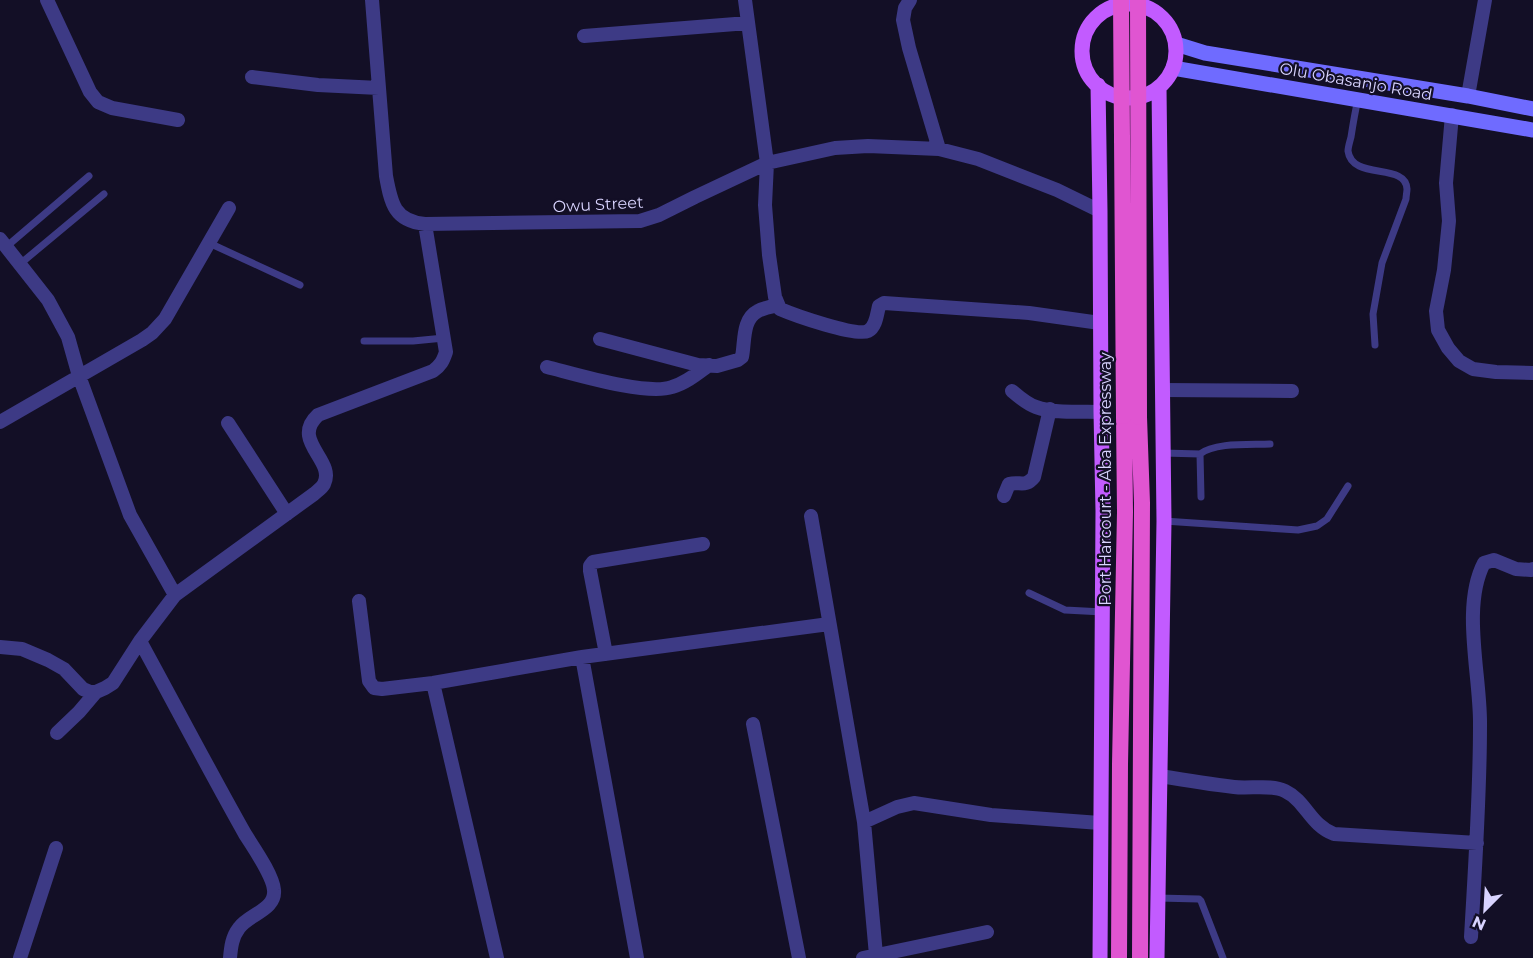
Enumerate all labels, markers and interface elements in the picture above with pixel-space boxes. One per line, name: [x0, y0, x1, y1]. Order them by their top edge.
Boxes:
street label: Olu Obasanjo Road: [1278, 59, 1434, 104]
street label: Owu Street: [552, 193, 644, 216]
street label: Port Harcourt - Aba Expressway: [1096, 352, 1115, 606]
north arrow: [1455, 880, 1515, 940]
text: N: [1469, 912, 1489, 935]

